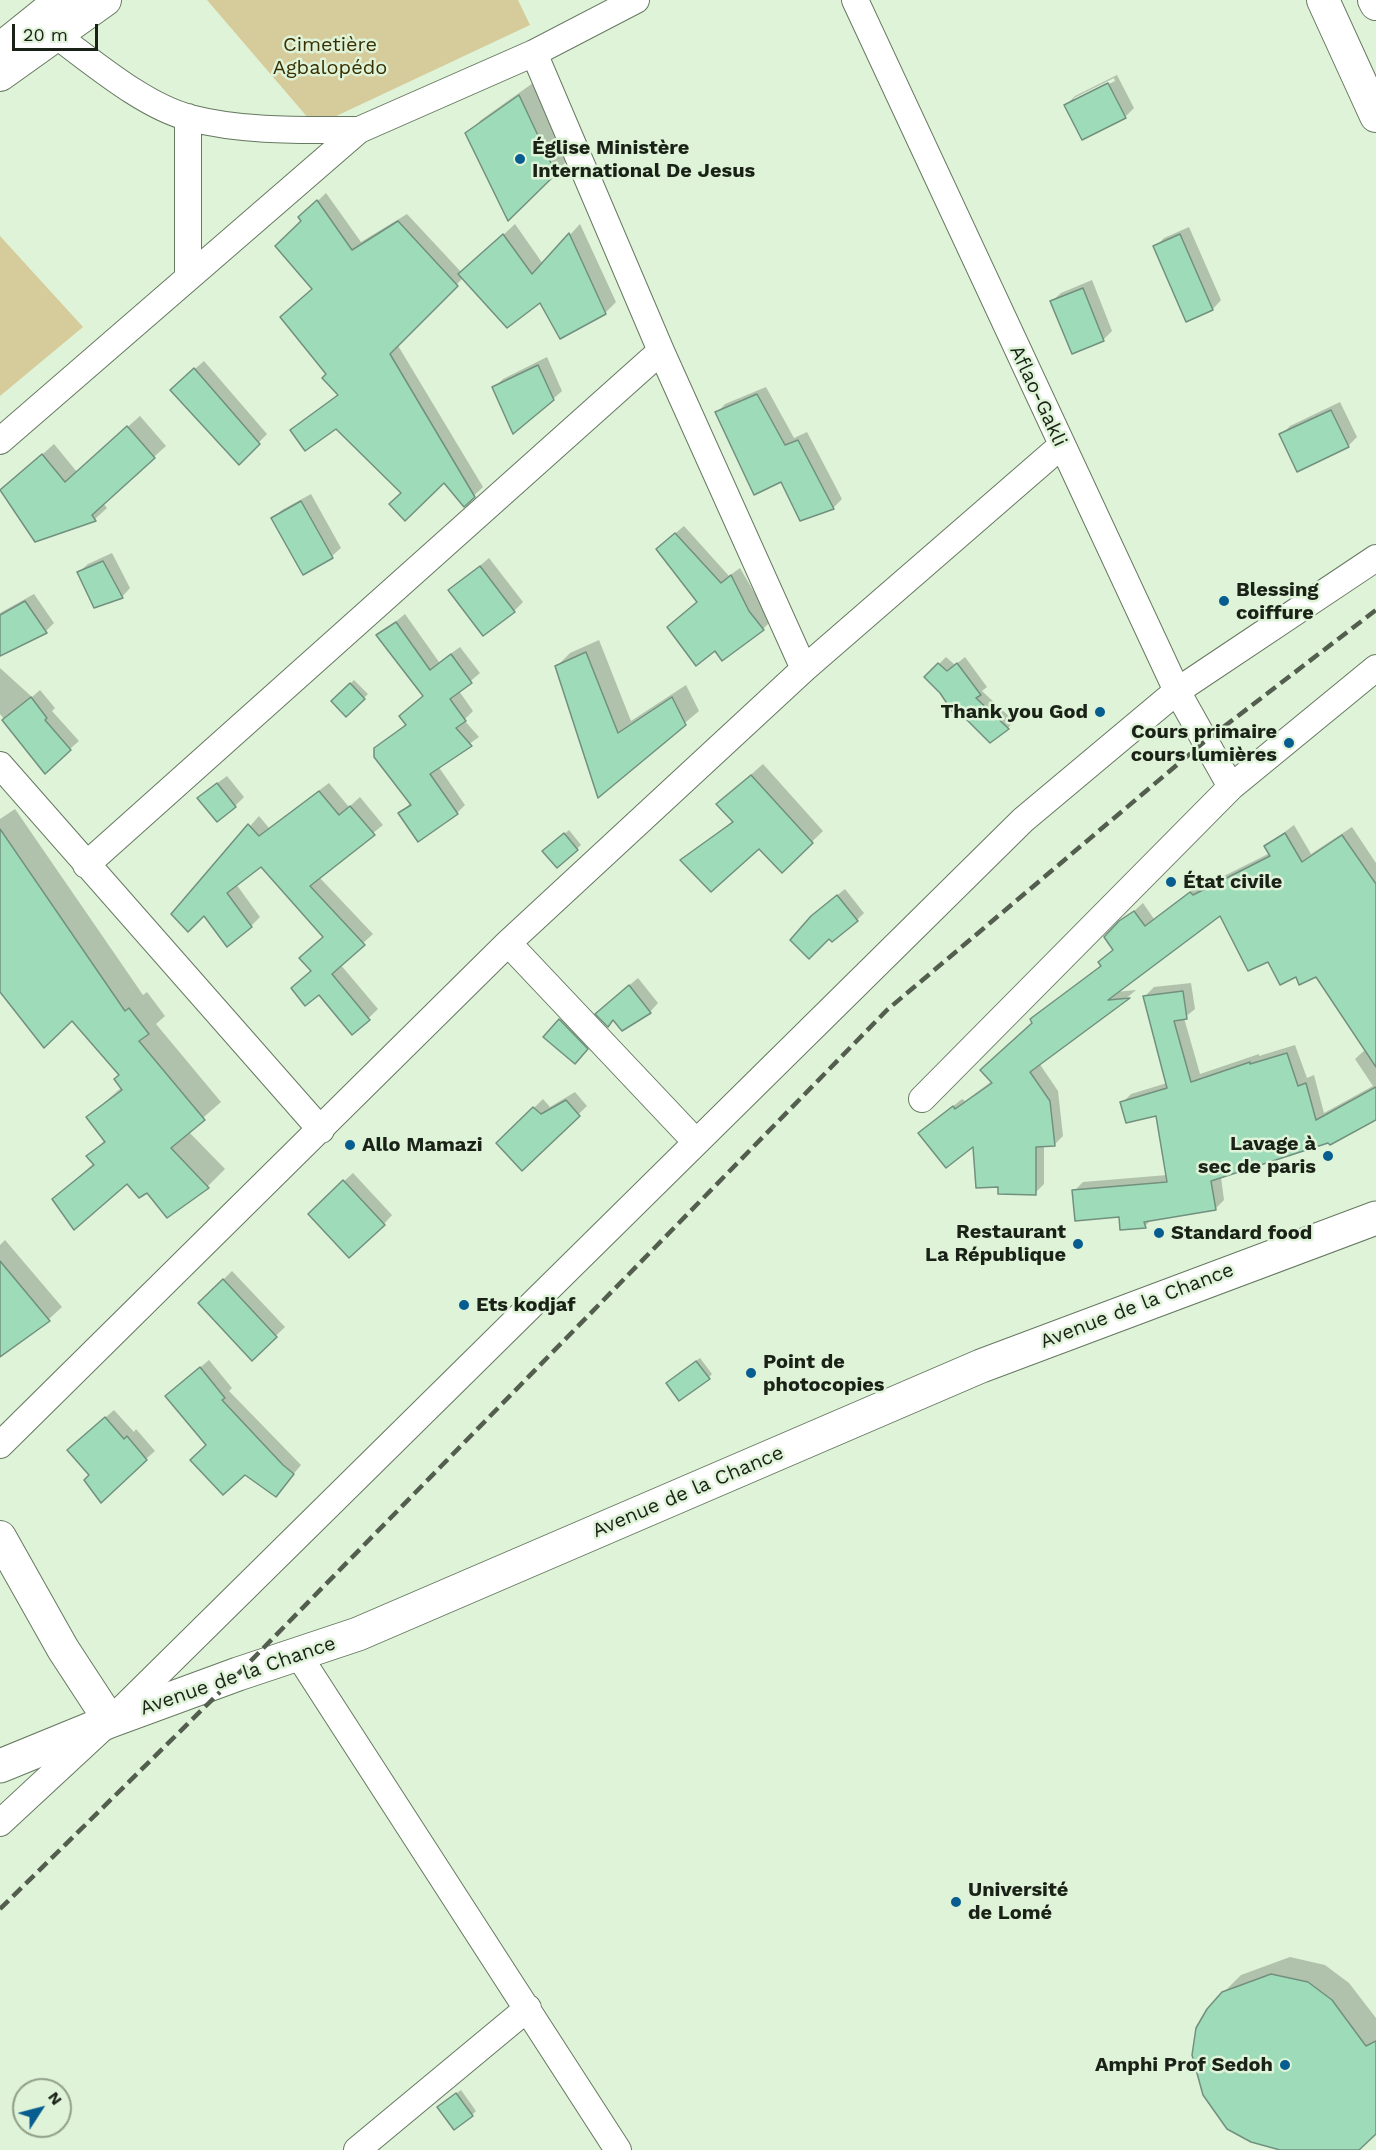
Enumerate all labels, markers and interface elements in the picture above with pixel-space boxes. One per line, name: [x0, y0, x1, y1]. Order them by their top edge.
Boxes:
scale bar: [15, 12, 100, 50]
text: 20 m: [23, 24, 68, 45]
park label: Cimetière Agbalopédo: [273, 33, 387, 80]
place label: Église Ministère International De Jesus: [532, 136, 755, 183]
marker: Église Ministère International De Jesus: [513, 152, 527, 166]
street label: Aflao-Gakli: [1004, 342, 1072, 450]
place label: Blessing coiffure: [1236, 578, 1319, 625]
marker: Blessing coiffure: [1217, 594, 1231, 608]
place label: Thank you God: [940, 700, 1088, 724]
marker: Thank you God: [1093, 705, 1107, 719]
place label: Cours primaire cours lumières: [1131, 720, 1277, 767]
marker: Cours primaire cours lumières: [1282, 736, 1296, 750]
place label: État civile: [1183, 870, 1282, 894]
marker: État civile: [1164, 875, 1178, 889]
place label: Lavage à sec de paris: [1198, 1132, 1316, 1179]
place label: Allo Mamazi: [362, 1133, 483, 1157]
marker: Allo Mamazi: [343, 1138, 357, 1152]
marker: Lavage à sec de paris: [1321, 1149, 1335, 1163]
place label: Restaurant La République: [925, 1220, 1066, 1267]
place label: Standard food: [1171, 1221, 1312, 1245]
marker: Standard food: [1152, 1226, 1166, 1240]
marker: Restaurant La République: [1071, 1237, 1085, 1251]
street label: Avenue de la Chance: [1037, 1258, 1237, 1354]
place label: Ets kodjaf: [476, 1293, 576, 1317]
marker: Ets kodjaf: [457, 1298, 471, 1312]
place label: Point de photocopies: [763, 1350, 884, 1397]
marker: Point de photocopies: [744, 1366, 758, 1380]
street label: Avenue de la Chance: [589, 1441, 787, 1543]
street label: Avenue de la Chance: [137, 1631, 339, 1721]
place label: Université de Lomé: [968, 1878, 1068, 1925]
marker: Université de Lomé: [949, 1895, 963, 1909]
place label: Amphi Prof Sedoh: [1095, 2053, 1273, 2077]
marker: Amphi Prof Sedoh: [1278, 2058, 1292, 2072]
north arrow: [12, 2078, 72, 2138]
text: N: [44, 2088, 67, 2109]

